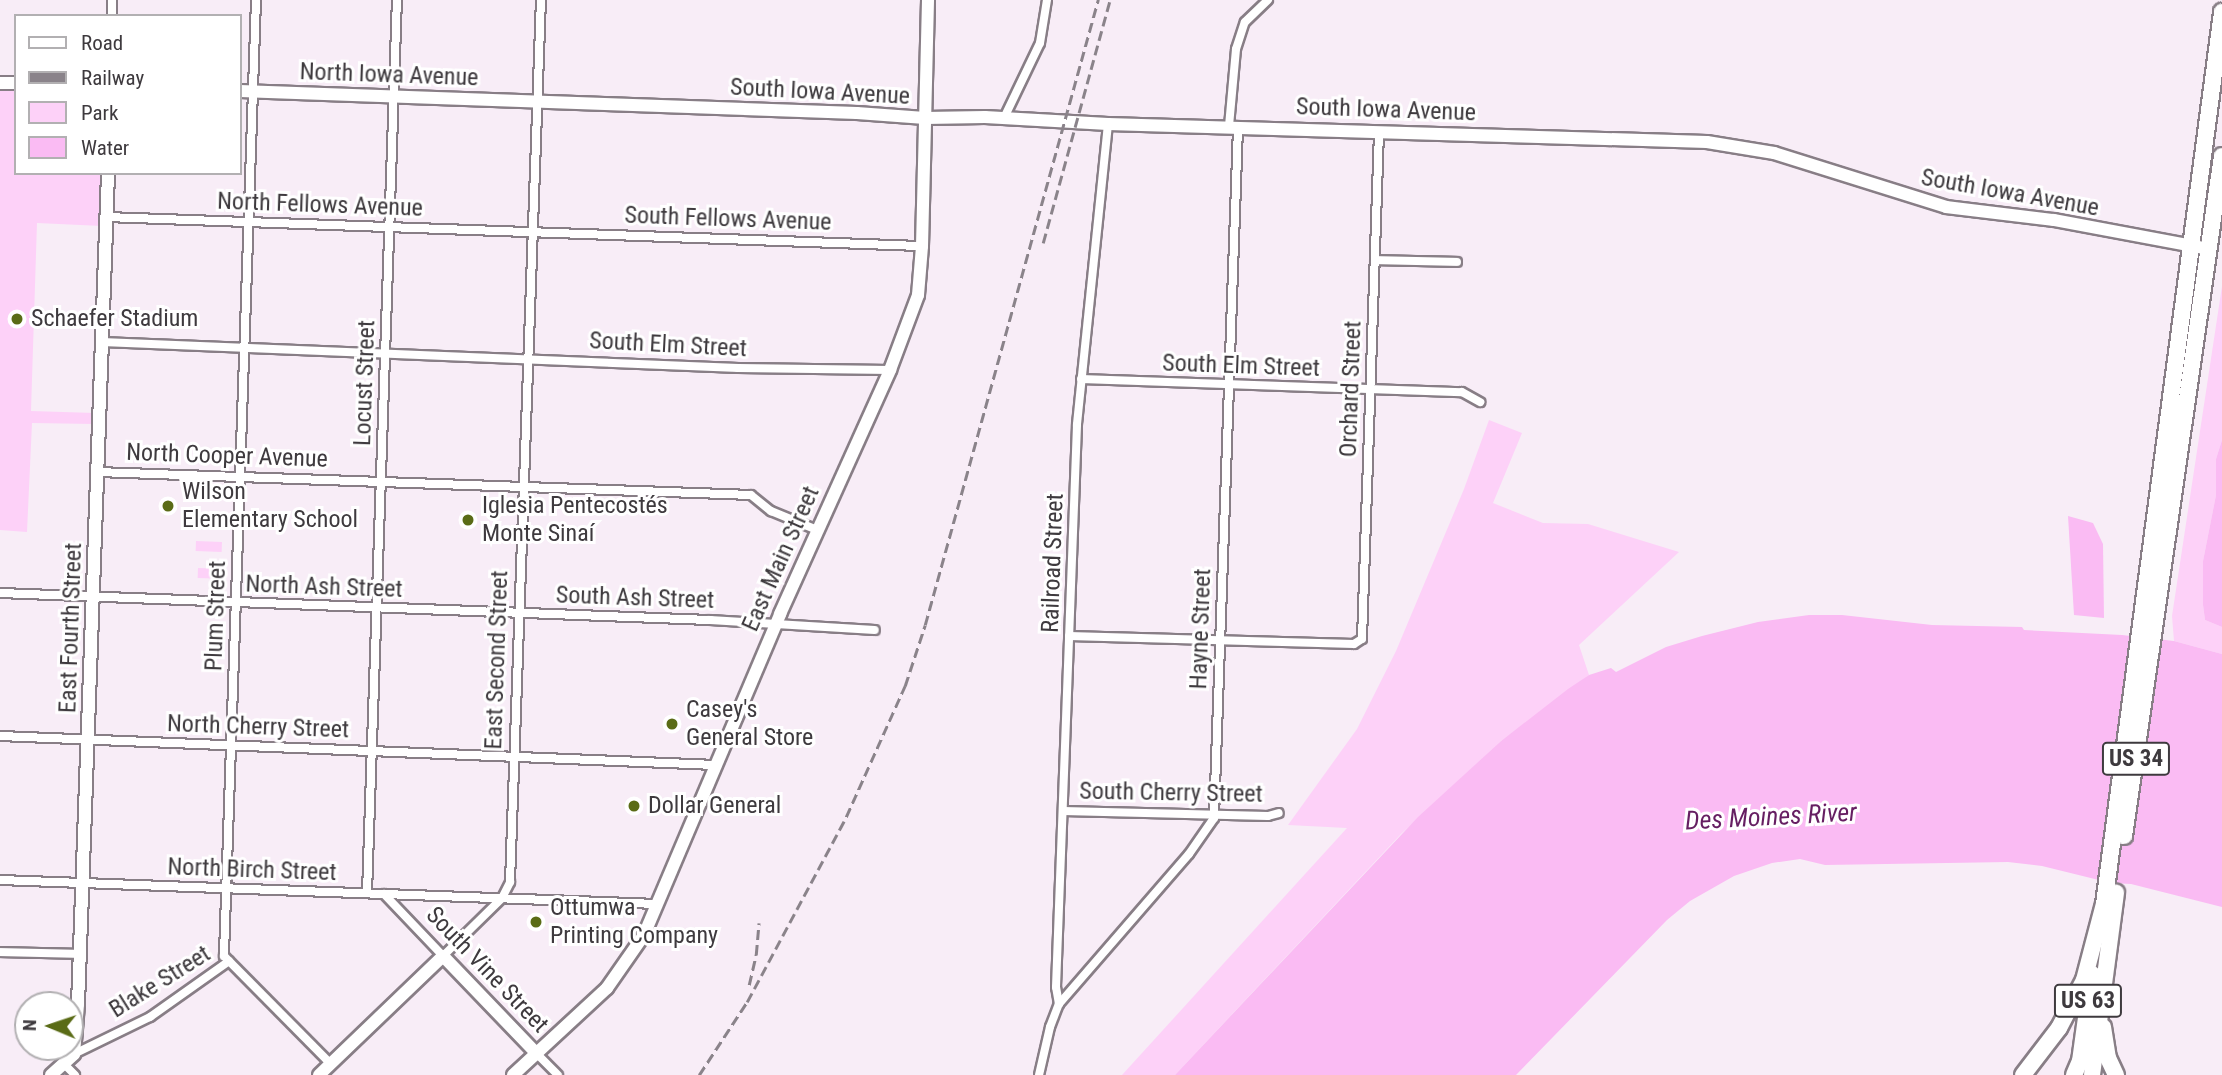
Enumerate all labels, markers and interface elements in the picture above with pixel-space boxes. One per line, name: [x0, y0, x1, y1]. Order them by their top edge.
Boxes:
legend: [14, 14, 242, 175]
text: Road: [81, 31, 123, 55]
street label: North Iowa Avenue: [299, 57, 479, 93]
text: Railway: [81, 66, 144, 90]
street label: South Iowa Avenue: [729, 73, 911, 111]
street label: South Iowa Avenue: [1296, 92, 1476, 128]
text: Park: [81, 101, 118, 125]
text: Water: [81, 136, 129, 160]
street label: South Iowa Avenue: [1919, 163, 2101, 223]
street label: North Fellows Avenue: [217, 187, 423, 223]
street label: South Fellows Avenue: [624, 201, 832, 237]
place label: Schaefer Stadium: [31, 305, 198, 333]
marker: Schaefer Stadium: [9, 311, 25, 327]
street label: Locust Street: [348, 320, 382, 446]
street label: Orchard Street: [1334, 320, 1368, 458]
street label: South Elm Street: [589, 326, 747, 364]
street label: South Elm Street: [1162, 349, 1320, 383]
street label: North Cooper Avenue: [126, 438, 328, 474]
place label: Wilson Elementary School: [182, 478, 358, 534]
street label: East Main Street: [736, 482, 826, 636]
place label: Iglesia Pentecostés Monte Sinaí: [482, 492, 668, 548]
street label: Railroad Street: [1036, 493, 1070, 633]
marker: Wilson Elementary School: [160, 498, 176, 514]
marker: Iglesia Pentecostés Monte Sinaí: [460, 512, 476, 528]
street label: East Fourth Street: [54, 542, 88, 714]
street label: Plum Street: [200, 560, 232, 672]
street label: Hayne Street: [1185, 568, 1217, 690]
street label: North Ash Street: [245, 570, 403, 604]
street label: East Second Street: [479, 570, 515, 750]
street label: South Ash Street: [555, 581, 715, 615]
place label: Casey's General Store: [686, 696, 813, 752]
street label: North Cherry Street: [167, 709, 349, 745]
marker: Casey's General Store: [664, 716, 680, 732]
road number: US 34: [2101, 740, 2171, 778]
street label: South Cherry Street: [1079, 777, 1263, 809]
place label: Dollar General: [648, 792, 781, 820]
water label: Des Moines River: [1684, 797, 1858, 837]
marker: Dollar General: [626, 798, 642, 814]
street label: North Birch Street: [167, 853, 337, 887]
place label: Ottumwa Printing Company: [550, 894, 718, 950]
street label: South Vine Street: [420, 901, 554, 1039]
marker: Ottumwa Printing Company: [528, 914, 544, 930]
street label: Blake Street: [104, 940, 216, 1024]
road number: US 63: [2053, 982, 2123, 1020]
north arrow: [14, 991, 84, 1061]
text: N: [18, 1019, 41, 1032]

